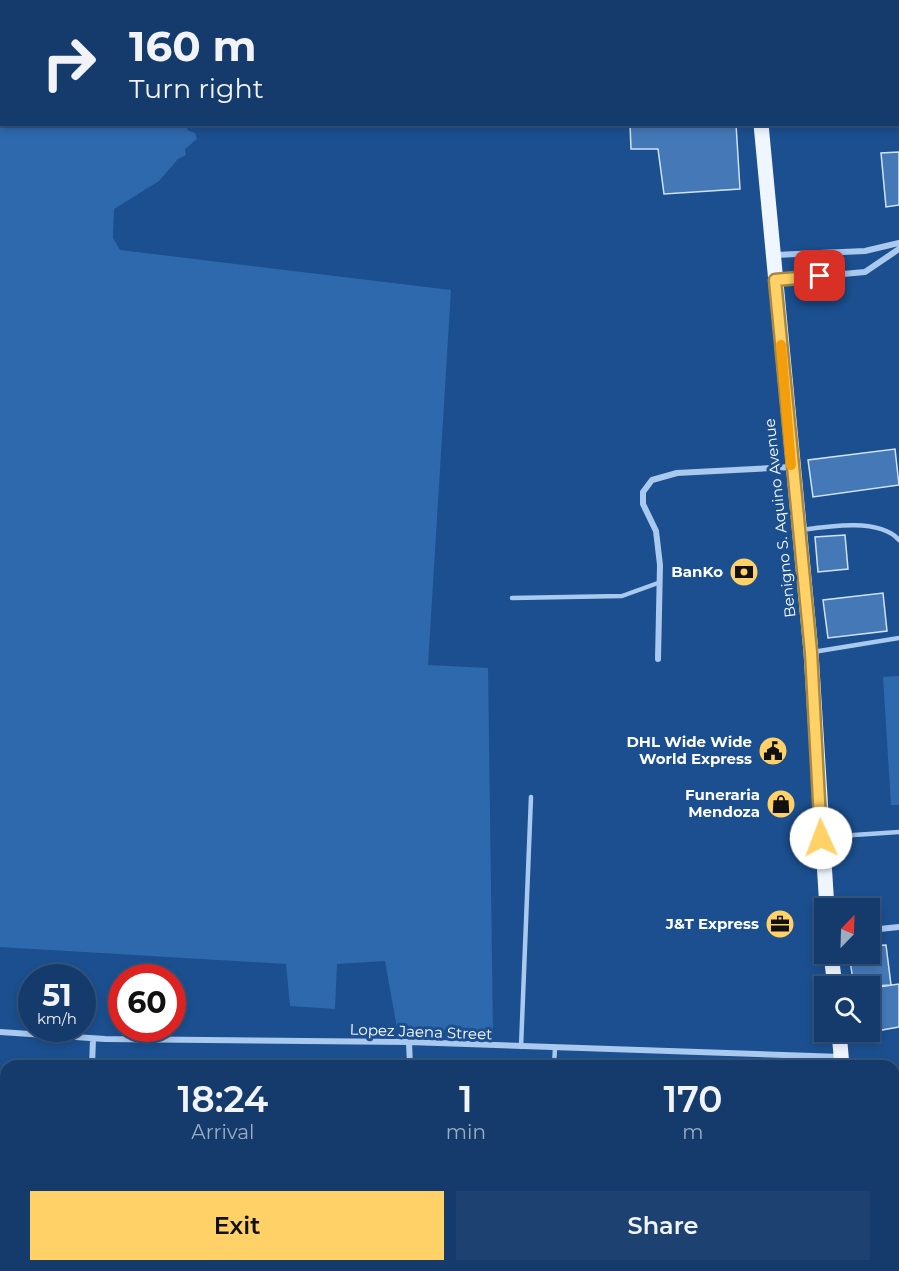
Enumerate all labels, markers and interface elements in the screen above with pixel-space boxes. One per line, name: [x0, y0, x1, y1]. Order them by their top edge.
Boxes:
text: 160 m: [129, 20, 257, 72]
icon: right: [30, 24, 108, 102]
text: Turn right: [129, 72, 264, 105]
pin: [794, 250, 845, 301]
icon: arrive: [803, 259, 836, 292]
street label: Benigno S. Aquino Avenue: [760, 418, 799, 618]
bank icon: BanKo: [728, 556, 760, 588]
place label: BanKo: [671, 562, 723, 581]
place label: DHL Wide Wide World Express: [626, 732, 752, 768]
public building icon: DHL Wide Wide World Express: [757, 735, 789, 767]
place label: Funeraria Mendoza: [685, 785, 760, 821]
shop icon: Funeraria Mendoza: [765, 788, 797, 820]
position arrow: [789, 806, 853, 870]
north arrow: [814, 898, 880, 964]
map controls: [814, 898, 880, 1042]
office icon: J&T Express: [764, 908, 796, 940]
place label: J&T Express: [665, 914, 759, 933]
speed limit sign: 60: [108, 964, 186, 1042]
button: search: [814, 976, 880, 1042]
text: 51: [42, 977, 72, 1014]
text: km/h: [37, 1009, 77, 1028]
street label: Lopez Jaena Street: [349, 1020, 493, 1043]
text: 18:24: [177, 1077, 268, 1121]
text: 1: [459, 1077, 473, 1121]
text: 170: [663, 1077, 723, 1121]
text: Arrival: [191, 1120, 254, 1144]
text: min: [446, 1120, 486, 1144]
text: m: [682, 1120, 704, 1144]
button: Exit: [30, 1191, 444, 1260]
button: Share: [456, 1191, 870, 1260]

